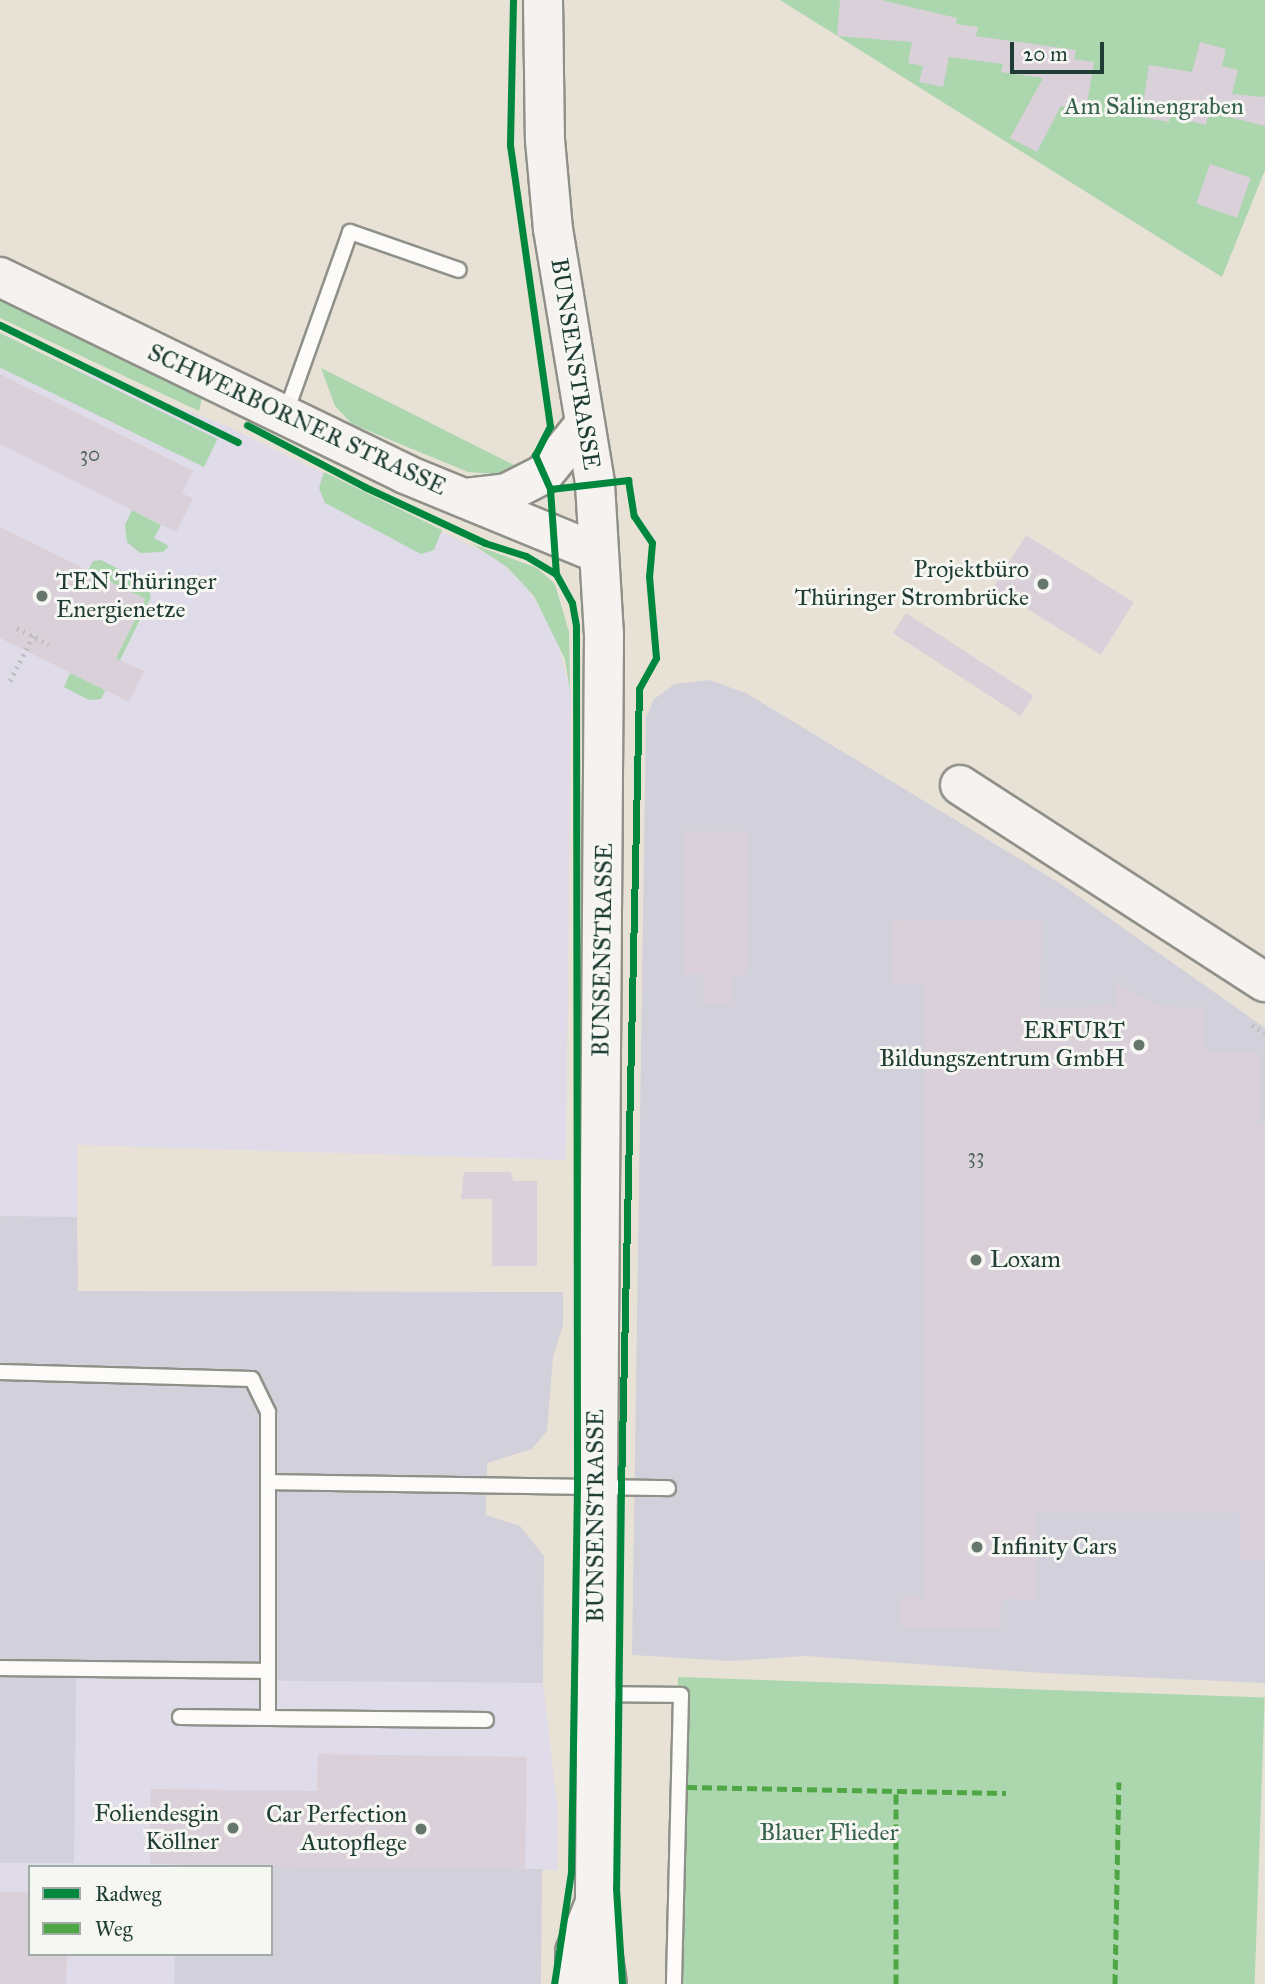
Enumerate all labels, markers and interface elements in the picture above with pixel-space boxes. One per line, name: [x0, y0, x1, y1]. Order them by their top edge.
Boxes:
scale bar: [1013, 28, 1108, 72]
text: 20 m: [1023, 41, 1068, 67]
park label: Am Salinengraben: [1064, 93, 1244, 121]
street label: BUNSENSTRASSE: [544, 256, 606, 472]
street label: SCHWERBORNER STRASSE: [143, 338, 451, 502]
house number: 30: [80, 441, 100, 467]
place label: Projektbüro Thüringer Strombrücke: [795, 556, 1029, 612]
place label: TEN Thüringer Energienetze: [56, 568, 216, 624]
marker: Projektbüro Thüringer Strombrücke: [1035, 576, 1051, 592]
marker: TEN Thüringer Energienetze: [34, 588, 50, 604]
street label: BUNSENSTRASSE: [587, 843, 619, 1057]
place label: ERFURT Bildungszentrum GmbH: [879, 1017, 1125, 1073]
marker: ERFURT Bildungszentrum GmbH: [1131, 1037, 1147, 1053]
house number: 33: [968, 1143, 984, 1169]
place label: Loxam: [990, 1246, 1061, 1274]
marker: Loxam: [968, 1252, 984, 1268]
street label: BUNSENSTRASSE: [582, 1409, 610, 1623]
place label: Infinity Cars: [991, 1533, 1117, 1561]
marker: Infinity Cars: [969, 1539, 985, 1555]
place label: Foliendesgin Köllner: [94, 1800, 219, 1856]
place label: Car Perfection Autopflege: [266, 1801, 407, 1857]
park label: Blauer Flieder: [759, 1819, 899, 1847]
marker: Foliendesgin Köllner: [225, 1820, 241, 1836]
marker: Car Perfection Autopflege: [413, 1821, 429, 1837]
legend: [28, 1865, 273, 1956]
text: Radweg: [95, 1881, 161, 1907]
text: Weg: [95, 1916, 133, 1942]

